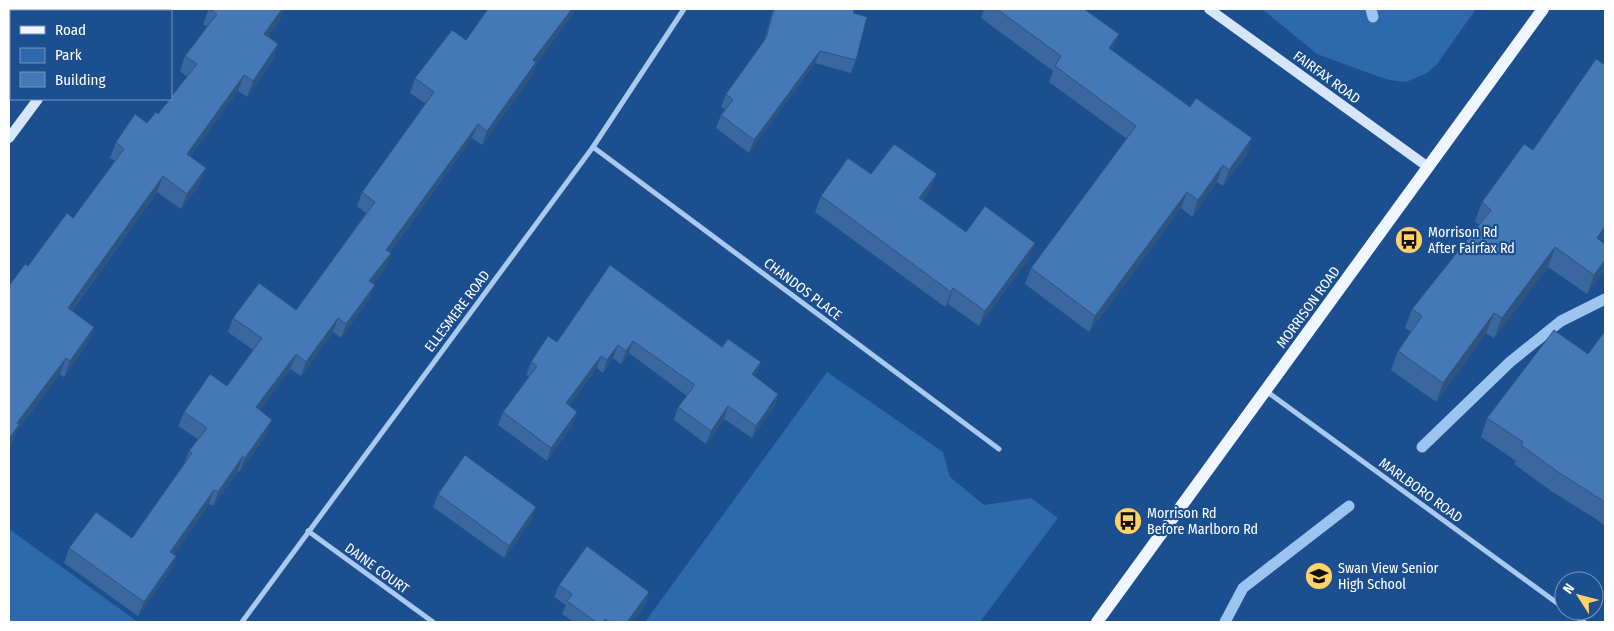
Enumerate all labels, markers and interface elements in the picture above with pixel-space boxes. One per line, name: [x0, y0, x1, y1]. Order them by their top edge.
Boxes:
legend: [10, 10, 172, 100]
text: Road: [55, 21, 86, 39]
text: Park: [55, 46, 82, 64]
street label: FAIRFAX ROAD: [1290, 47, 1364, 107]
text: Building: [55, 71, 106, 89]
place label: Morrison Rd After Fairfax Rd: [1428, 224, 1515, 257]
bus stop icon: Morrison Rd After Fairfax Rd: [1394, 225, 1424, 255]
street label: CHANDOS PLACE: [760, 255, 845, 324]
street label: MORRISON ROAD: [1273, 263, 1344, 351]
street label: ELLESMERE ROAD: [421, 267, 494, 355]
street label: MARLBORO ROAD: [1376, 454, 1466, 526]
place label: Morrison Rd Before Marlboro Rd: [1147, 505, 1258, 538]
bus stop icon: Morrison Rd Before Marlboro Rd: [1113, 506, 1143, 536]
street label: DAINE COURT: [341, 539, 412, 598]
place label: Swan View Senior High School: [1338, 560, 1439, 593]
school or university icon: Swan View Senior High School: [1304, 561, 1334, 591]
north arrow: [1554, 571, 1604, 621]
text: N: [1560, 580, 1578, 597]

